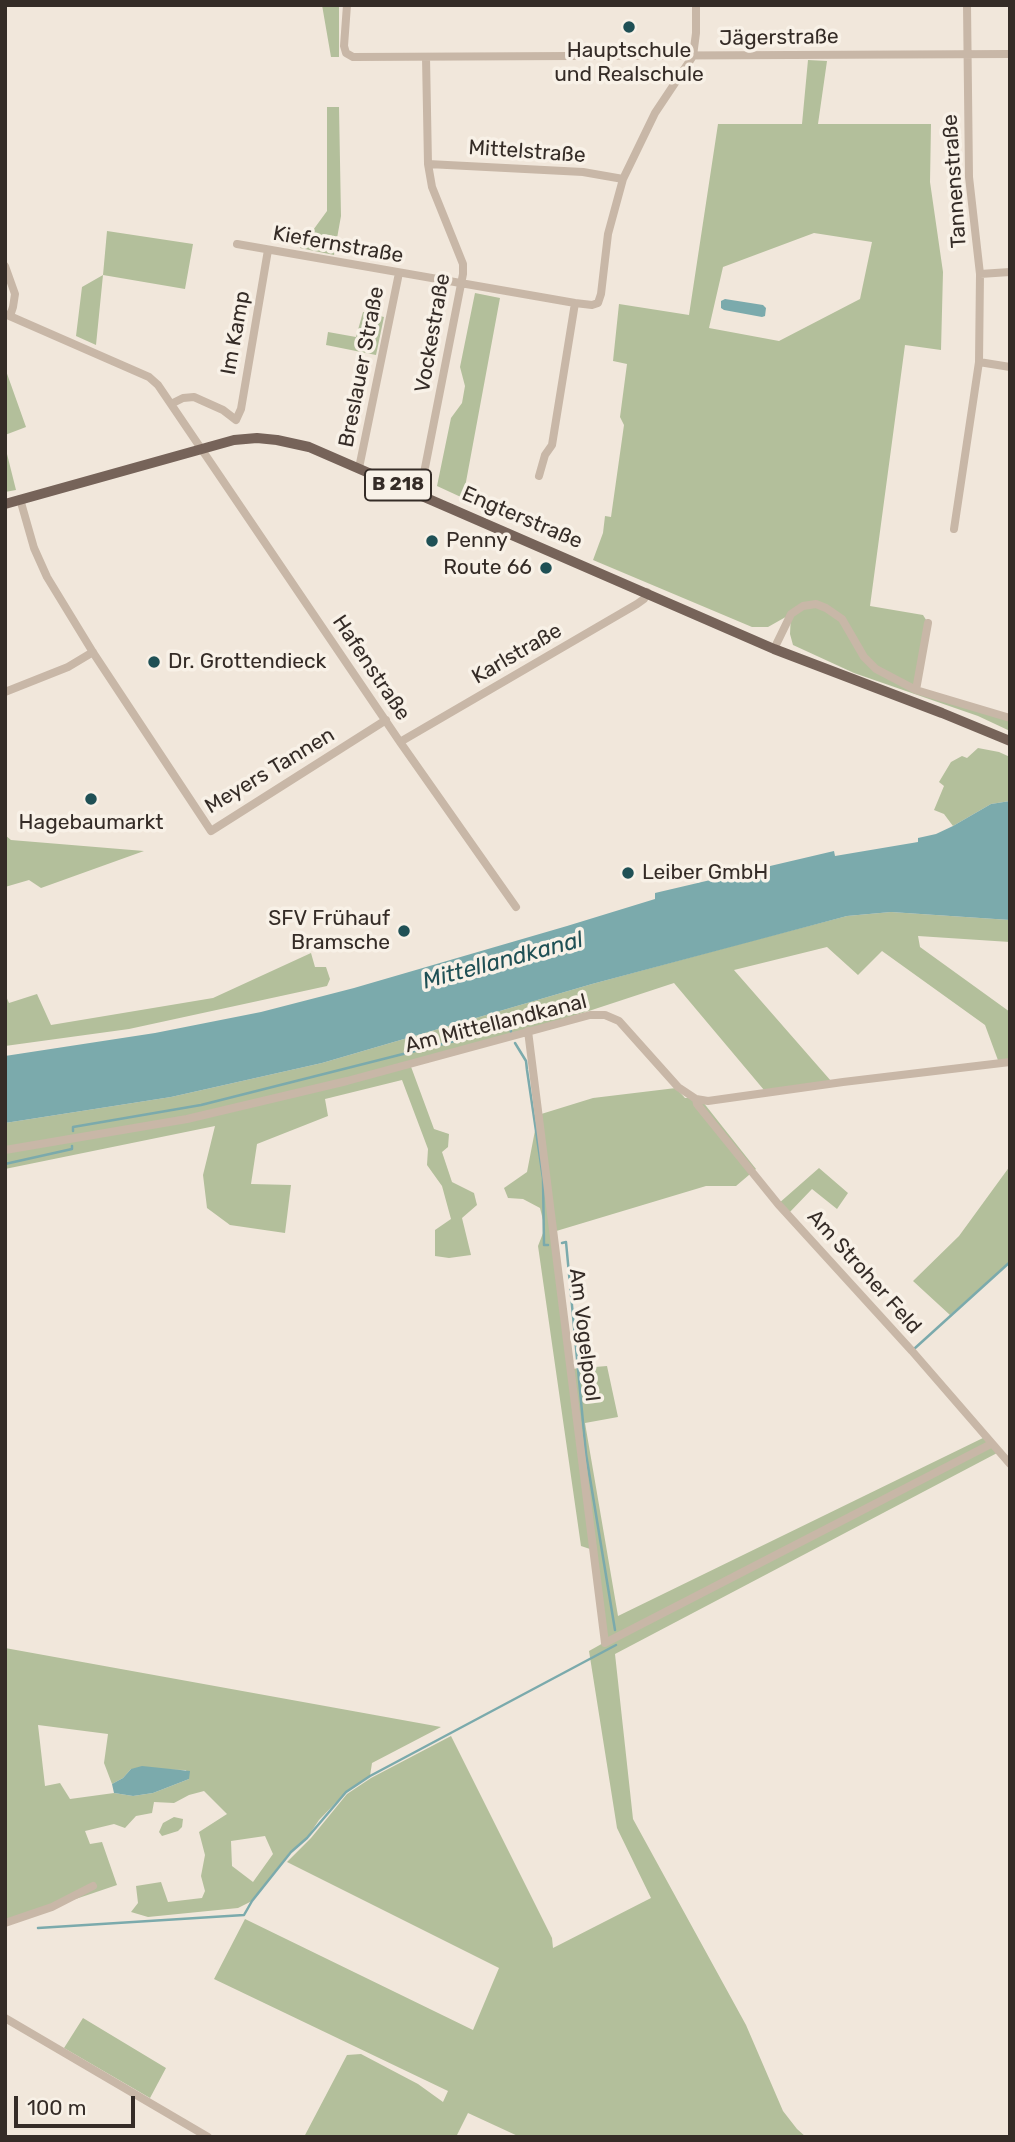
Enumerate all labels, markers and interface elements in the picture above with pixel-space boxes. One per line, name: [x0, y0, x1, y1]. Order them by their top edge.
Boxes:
marker: Hauptschule und Realschule: [621, 19, 637, 35]
street label: Jägerstraße: [719, 24, 839, 52]
place label: Hauptschule und Realschule: [554, 38, 704, 88]
street label: Tannenstraße: [938, 113, 972, 249]
street label: Mittelstraße: [468, 135, 586, 169]
street label: Kiefernstraße: [271, 221, 405, 269]
street label: Vockestraße: [410, 271, 456, 395]
street label: Breslauer Straße: [334, 284, 390, 450]
street label: Im Kamp: [216, 289, 256, 377]
road number: B 218: [365, 470, 431, 500]
street label: Engterstraße: [458, 481, 586, 555]
place label: Penny: [446, 528, 508, 554]
marker: Penny: [424, 533, 440, 549]
place label: Route 66: [443, 555, 532, 581]
marker: Route 66: [538, 560, 554, 576]
street label: Hafenstraße: [327, 611, 415, 725]
street label: Karlstraße: [468, 618, 566, 690]
place label: Dr. Grottendieck: [168, 649, 326, 675]
marker: Dr. Grottendieck: [146, 654, 162, 670]
street label: Meyers Tannen: [201, 722, 339, 820]
marker: Hagebaumarkt: [83, 791, 99, 807]
place label: Hagebaumarkt: [19, 810, 163, 836]
place label: Leiber GmbH: [642, 860, 768, 886]
marker: Leiber GmbH: [620, 865, 636, 881]
place label: SFV Frühauf Bramsche: [268, 906, 390, 956]
marker: SFV Frühauf Bramsche: [396, 923, 412, 939]
water label: Mittellandkanal: [420, 926, 586, 996]
street label: Am Mittellandkanal: [402, 989, 590, 1059]
street label: Am Stroher Feld: [802, 1205, 926, 1339]
street label: Am Vogelpool: [563, 1267, 605, 1403]
scale bar: [18, 2082, 138, 2126]
text: 100 m: [27, 2095, 86, 2120]

